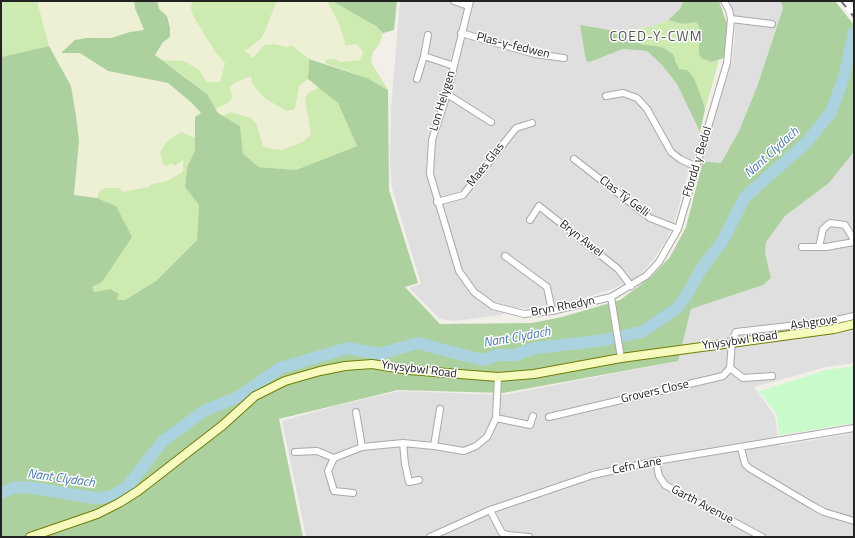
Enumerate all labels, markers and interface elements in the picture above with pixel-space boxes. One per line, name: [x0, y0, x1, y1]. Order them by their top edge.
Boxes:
street label: Plas-y-fedwen: [475, 30, 551, 62]
district label: COED-Y-CWM: [609, 30, 703, 46]
street label: Lon Helygen: [427, 69, 459, 133]
water label: Nant Clydach: [742, 124, 802, 182]
street label: Ffordd y Bedol: [680, 125, 716, 199]
street label: Maes Glas: [464, 140, 508, 190]
street label: Clas Tŷ Gelli: [596, 173, 652, 221]
street label: Bryn Awel: [556, 218, 606, 260]
street label: Bryn Rhedyn: [530, 294, 596, 320]
street label: Ashgrove: [790, 313, 838, 333]
water label: Nant Clydach: [482, 324, 552, 352]
street label: Ynysybwl Road: [701, 329, 779, 353]
street label: Ynysybwl Road: [380, 358, 458, 382]
street label: Grovers Close: [620, 377, 690, 407]
street label: Cefn Lane: [611, 454, 663, 478]
water label: Nant Clydach: [26, 467, 96, 491]
street label: Garth Avenue: [668, 483, 736, 527]

